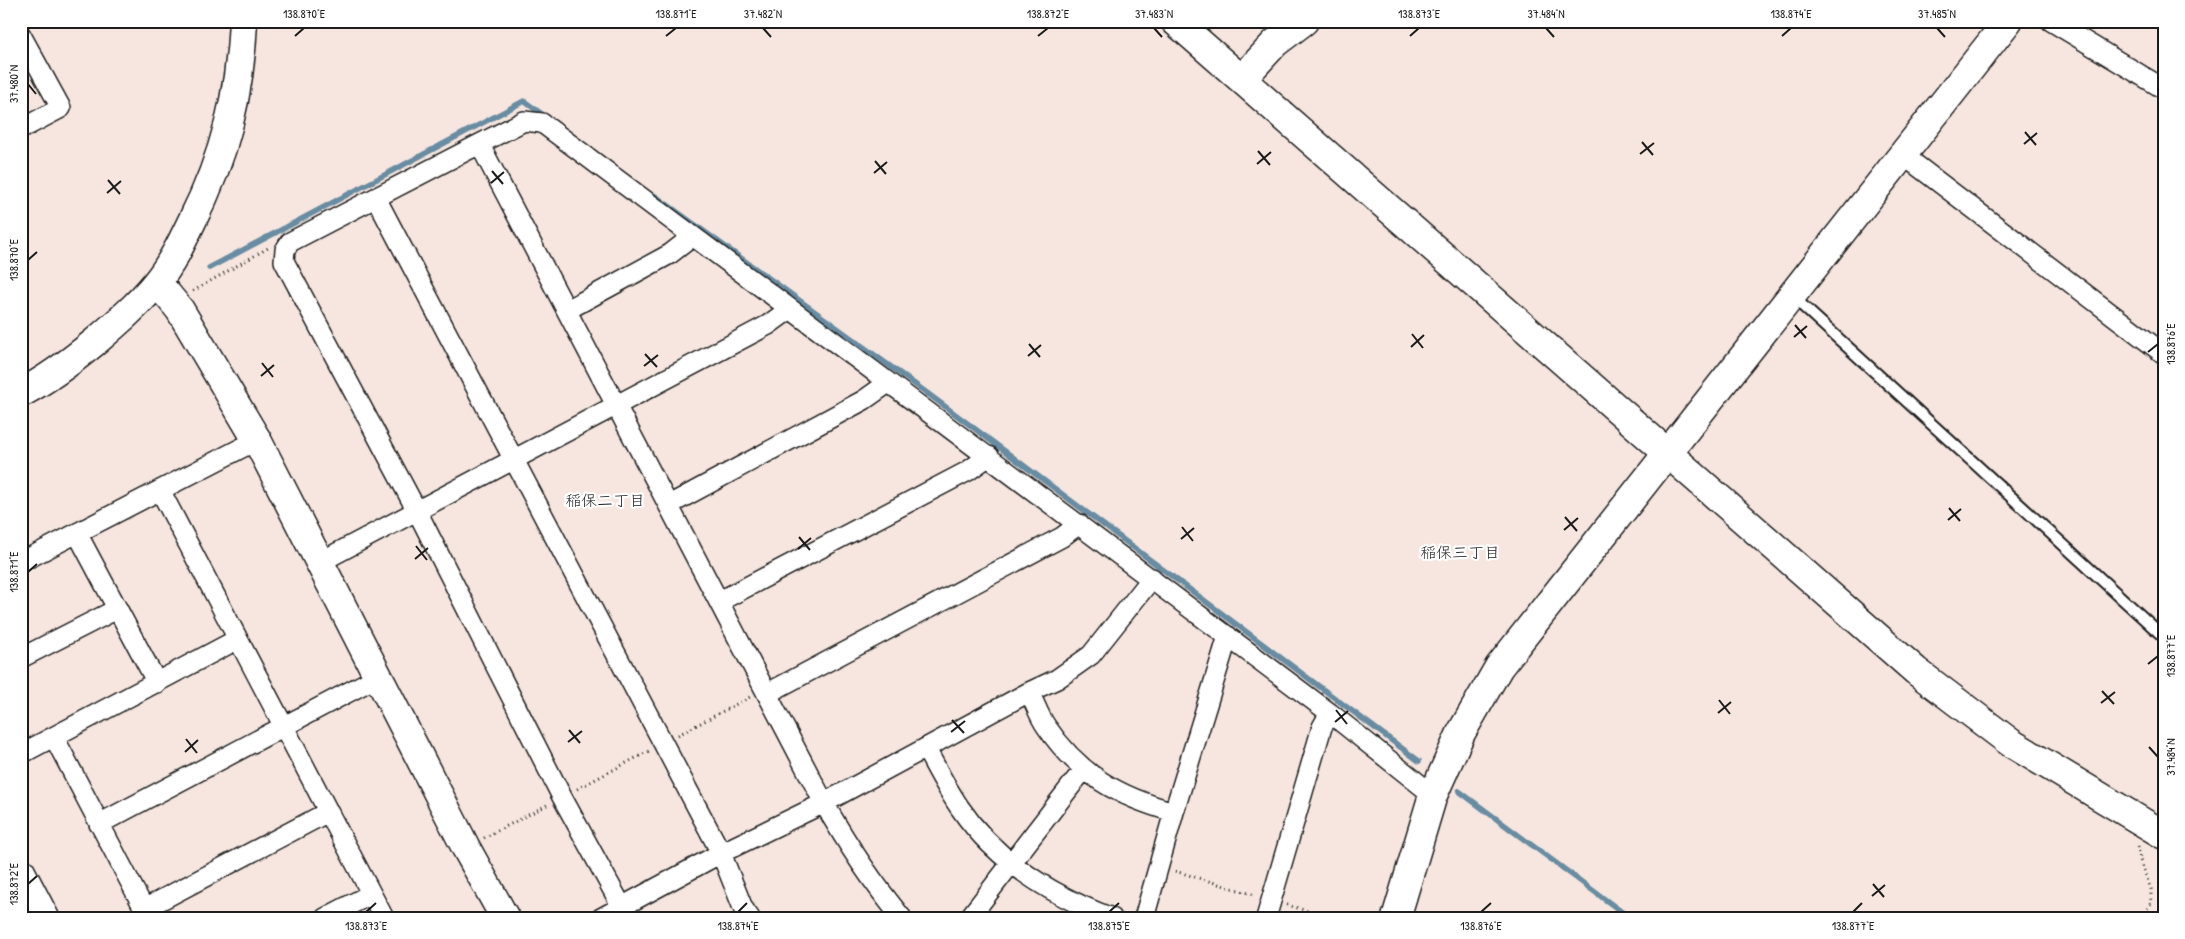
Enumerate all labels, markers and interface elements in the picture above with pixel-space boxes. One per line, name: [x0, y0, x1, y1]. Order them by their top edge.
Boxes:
text: 138.870°E: [283, 5, 326, 22]
text: 138.871°E: [655, 5, 697, 22]
text: 37.482°N: [744, 5, 782, 22]
text: 138.872°E: [1027, 5, 1070, 22]
text: 37.483°N: [1135, 5, 1173, 22]
text: 138.873°E: [1398, 5, 1441, 22]
text: 37.484°N: [1527, 5, 1565, 22]
text: 138.874°E: [1770, 5, 1812, 22]
text: 37.485°N: [1918, 5, 1956, 22]
text: 37.480°N: [5, 65, 22, 103]
text: 138.870°E: [5, 238, 22, 281]
text: 138.876°E: [2162, 323, 2179, 365]
district label: 稲保二丁目: [565, 489, 645, 511]
district label: 稲保三丁目: [1420, 541, 1500, 563]
text: 138.871°E: [5, 551, 22, 593]
text: 138.877°E: [2162, 634, 2179, 677]
text: 37.484°N: [2162, 738, 2179, 776]
text: 138.872°E: [5, 862, 22, 905]
text: 138.873°E: [345, 917, 388, 934]
text: 138.874°E: [717, 917, 759, 934]
text: 138.875°E: [1088, 917, 1131, 934]
text: 138.876°E: [1460, 917, 1502, 934]
text: 138.877°E: [1832, 917, 1875, 934]

